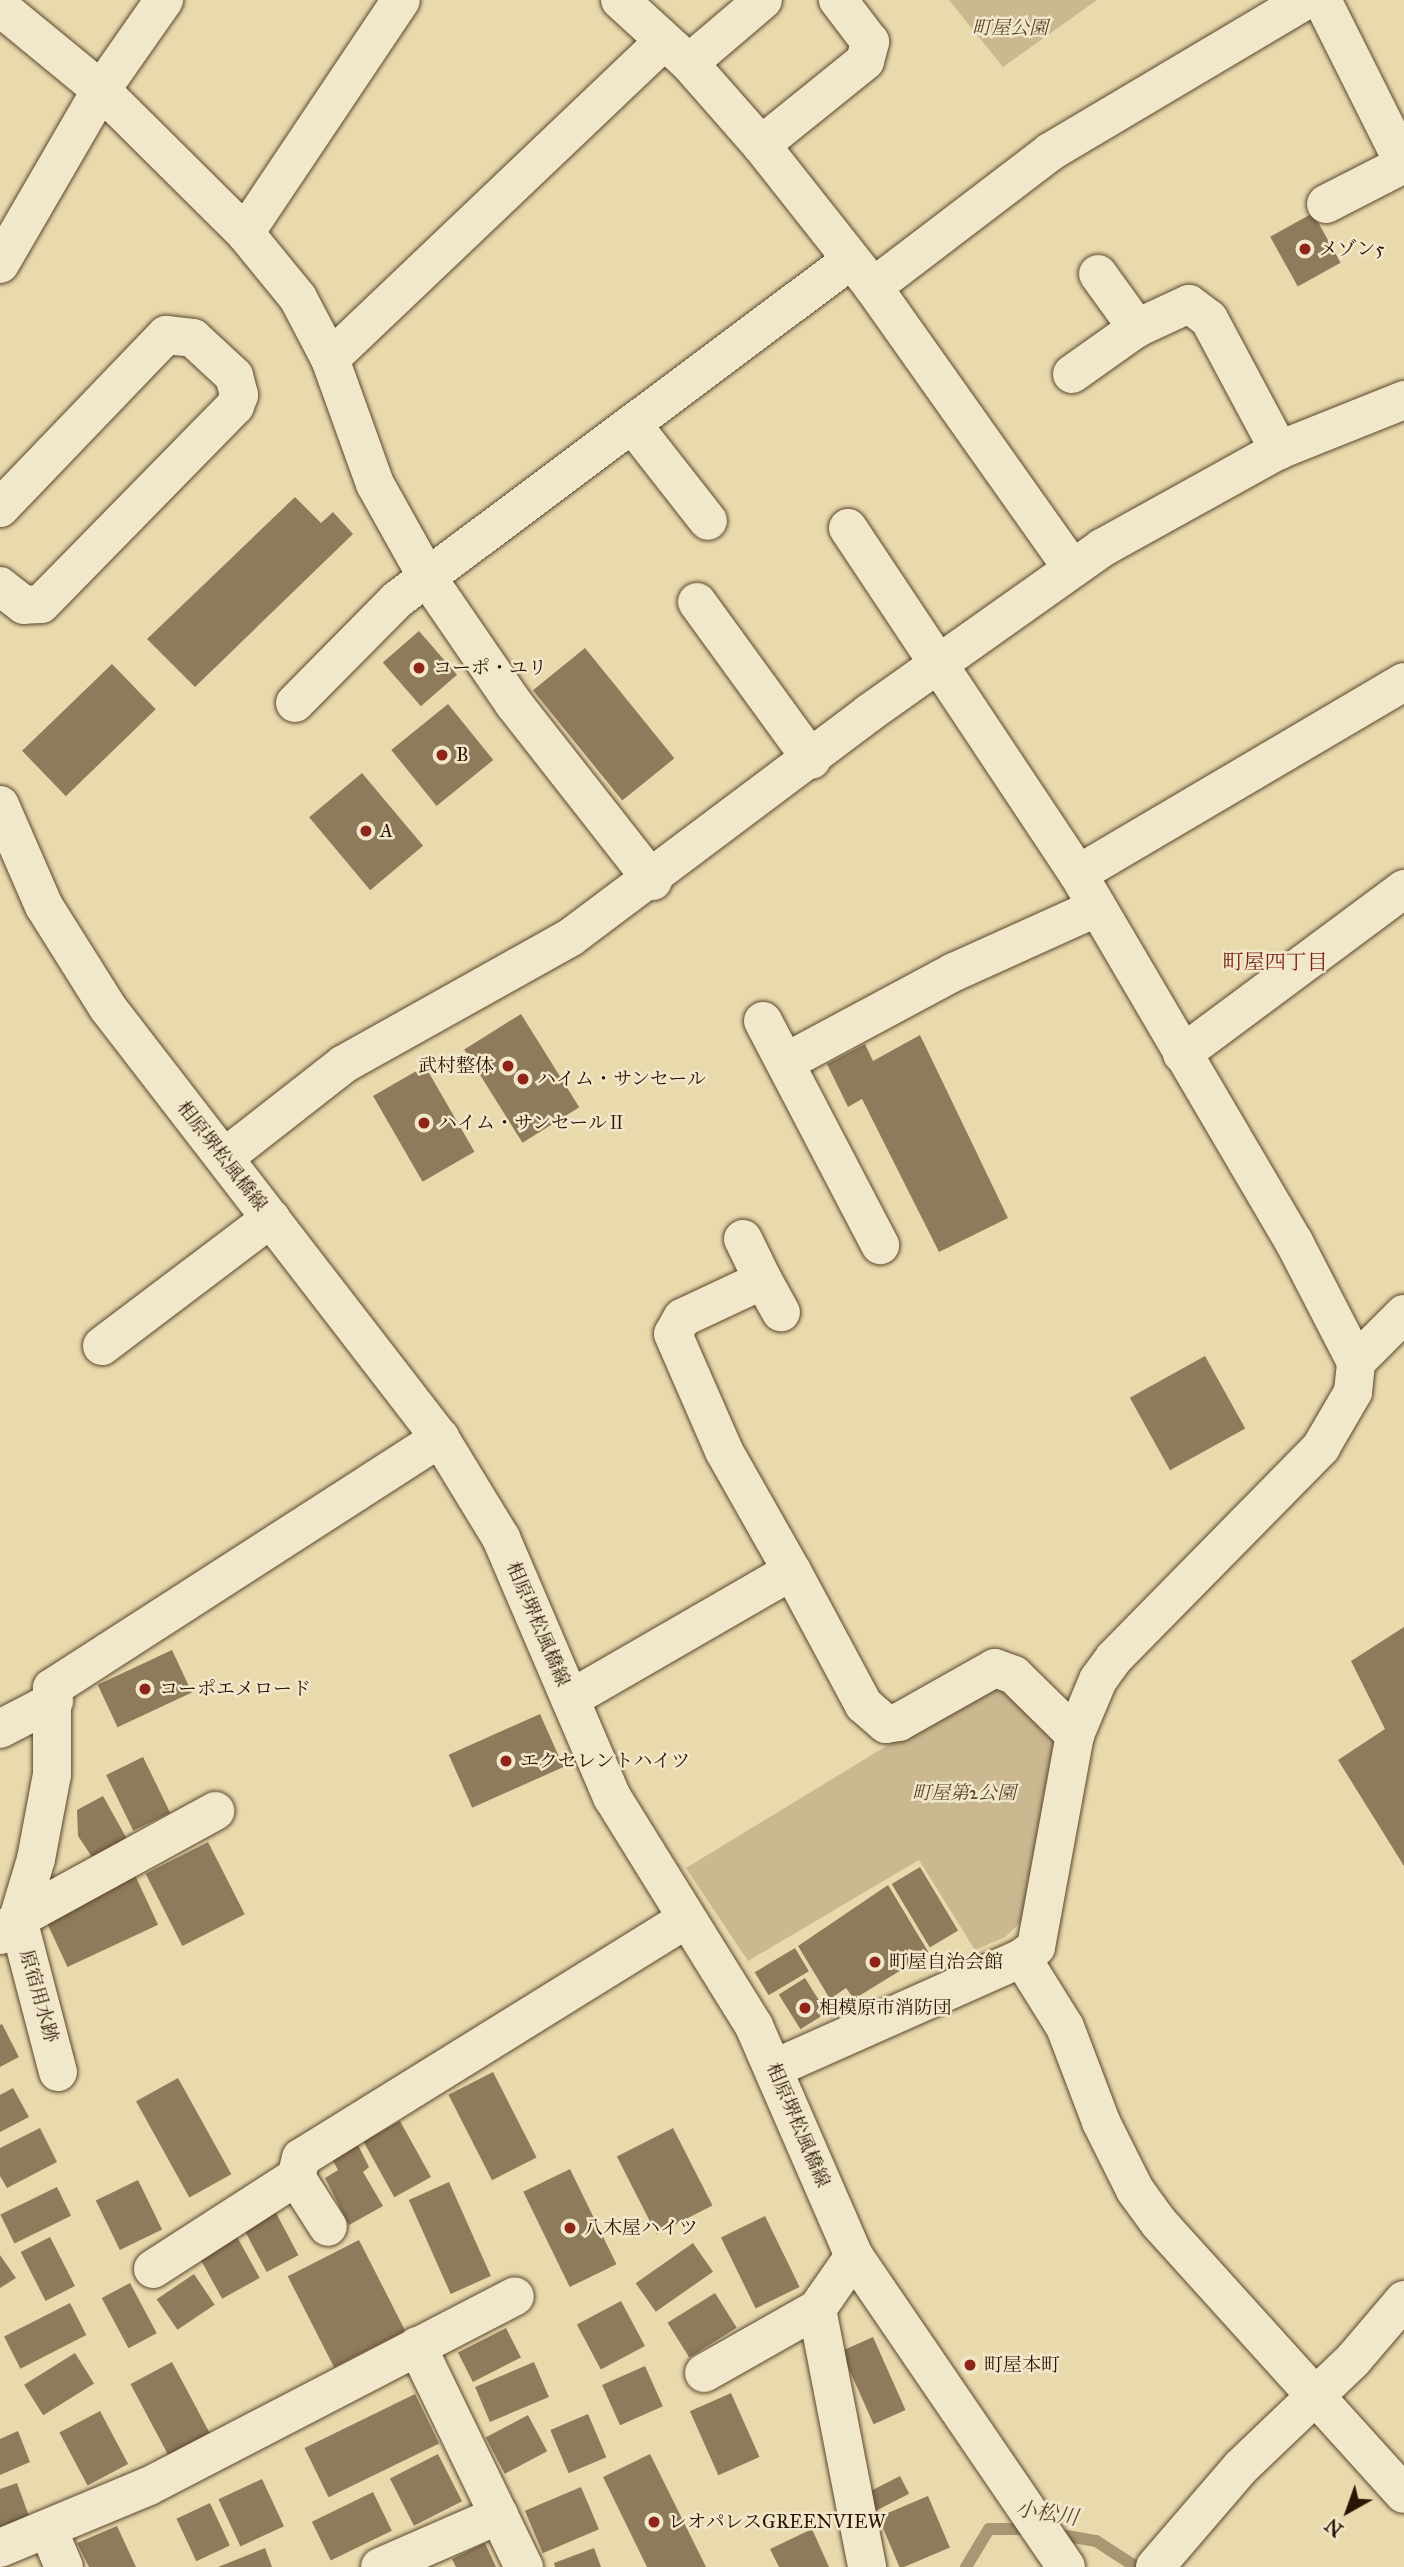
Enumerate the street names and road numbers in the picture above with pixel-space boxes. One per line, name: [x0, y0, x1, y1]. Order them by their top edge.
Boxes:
street label: 相原堺松風橋線: [172, 1097, 272, 1215]
street label: 相原堺松風橋線: [502, 1558, 574, 1690]
street label: 原宿用水跡: [15, 1947, 63, 2045]
street label: 相原堺松風橋線: [762, 2059, 834, 2191]

